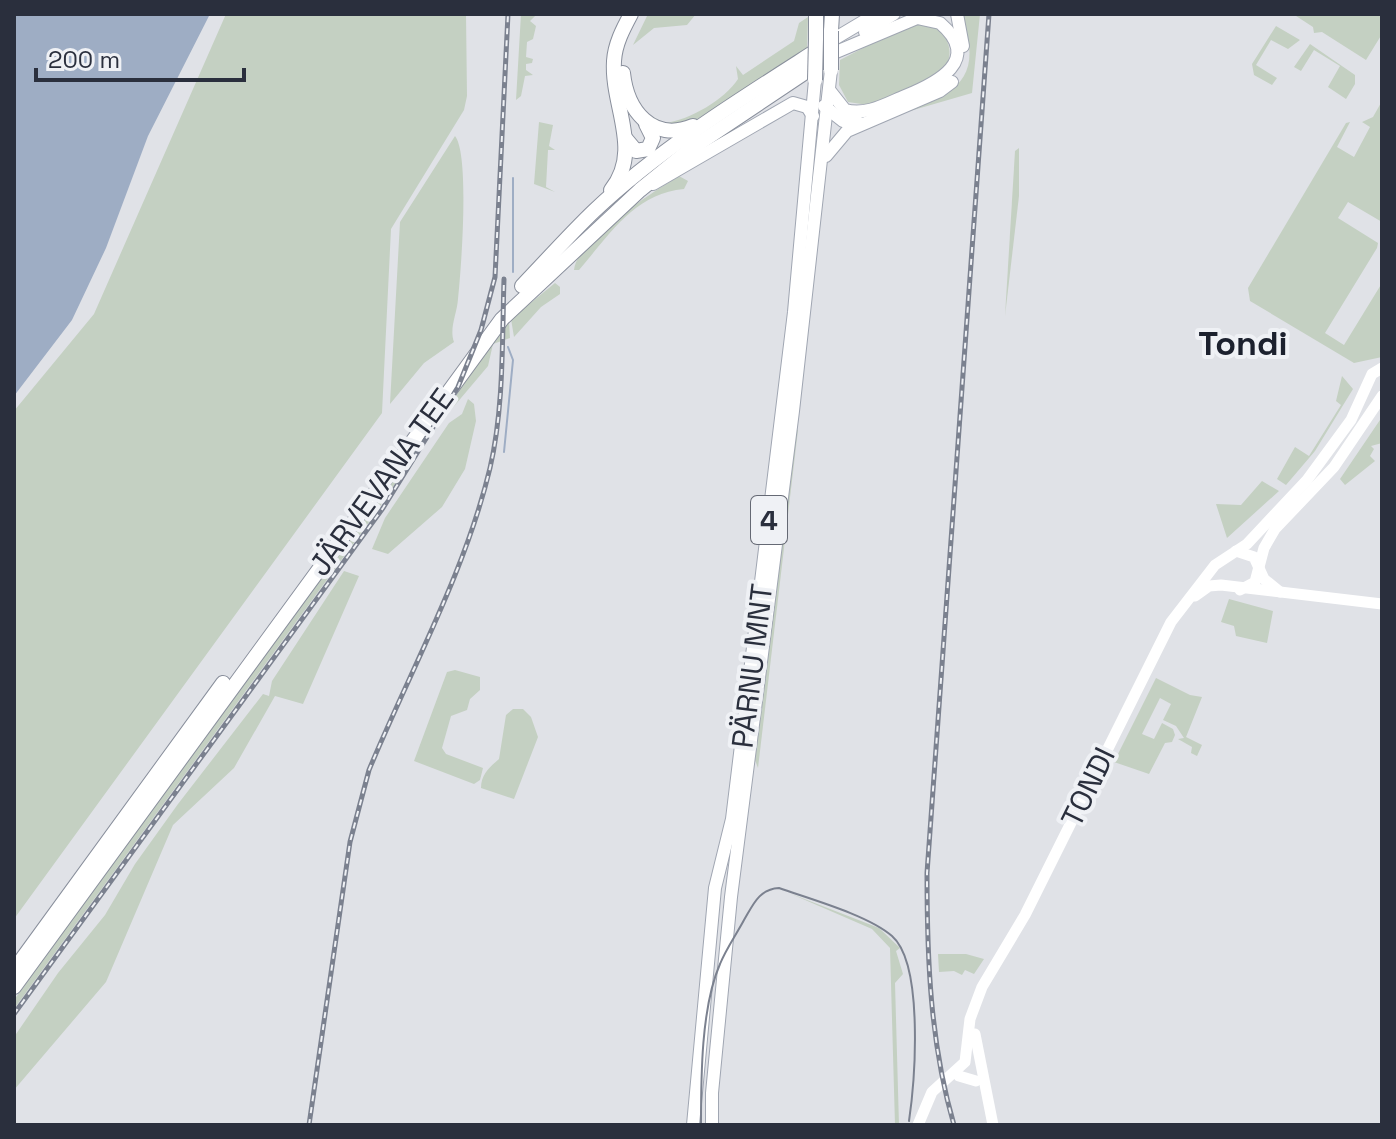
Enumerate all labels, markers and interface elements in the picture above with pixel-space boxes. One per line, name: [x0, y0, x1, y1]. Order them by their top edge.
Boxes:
scale bar: [36, 32, 244, 82]
text: 200 m: [48, 44, 120, 75]
district label: Tondi: [1198, 322, 1288, 365]
street label: JÄRVEVANA TEE: [300, 381, 462, 583]
road number: 4: [751, 496, 787, 544]
street label: PÄRNU MNT: [723, 582, 781, 750]
street label: TONDI: [1052, 741, 1124, 833]

